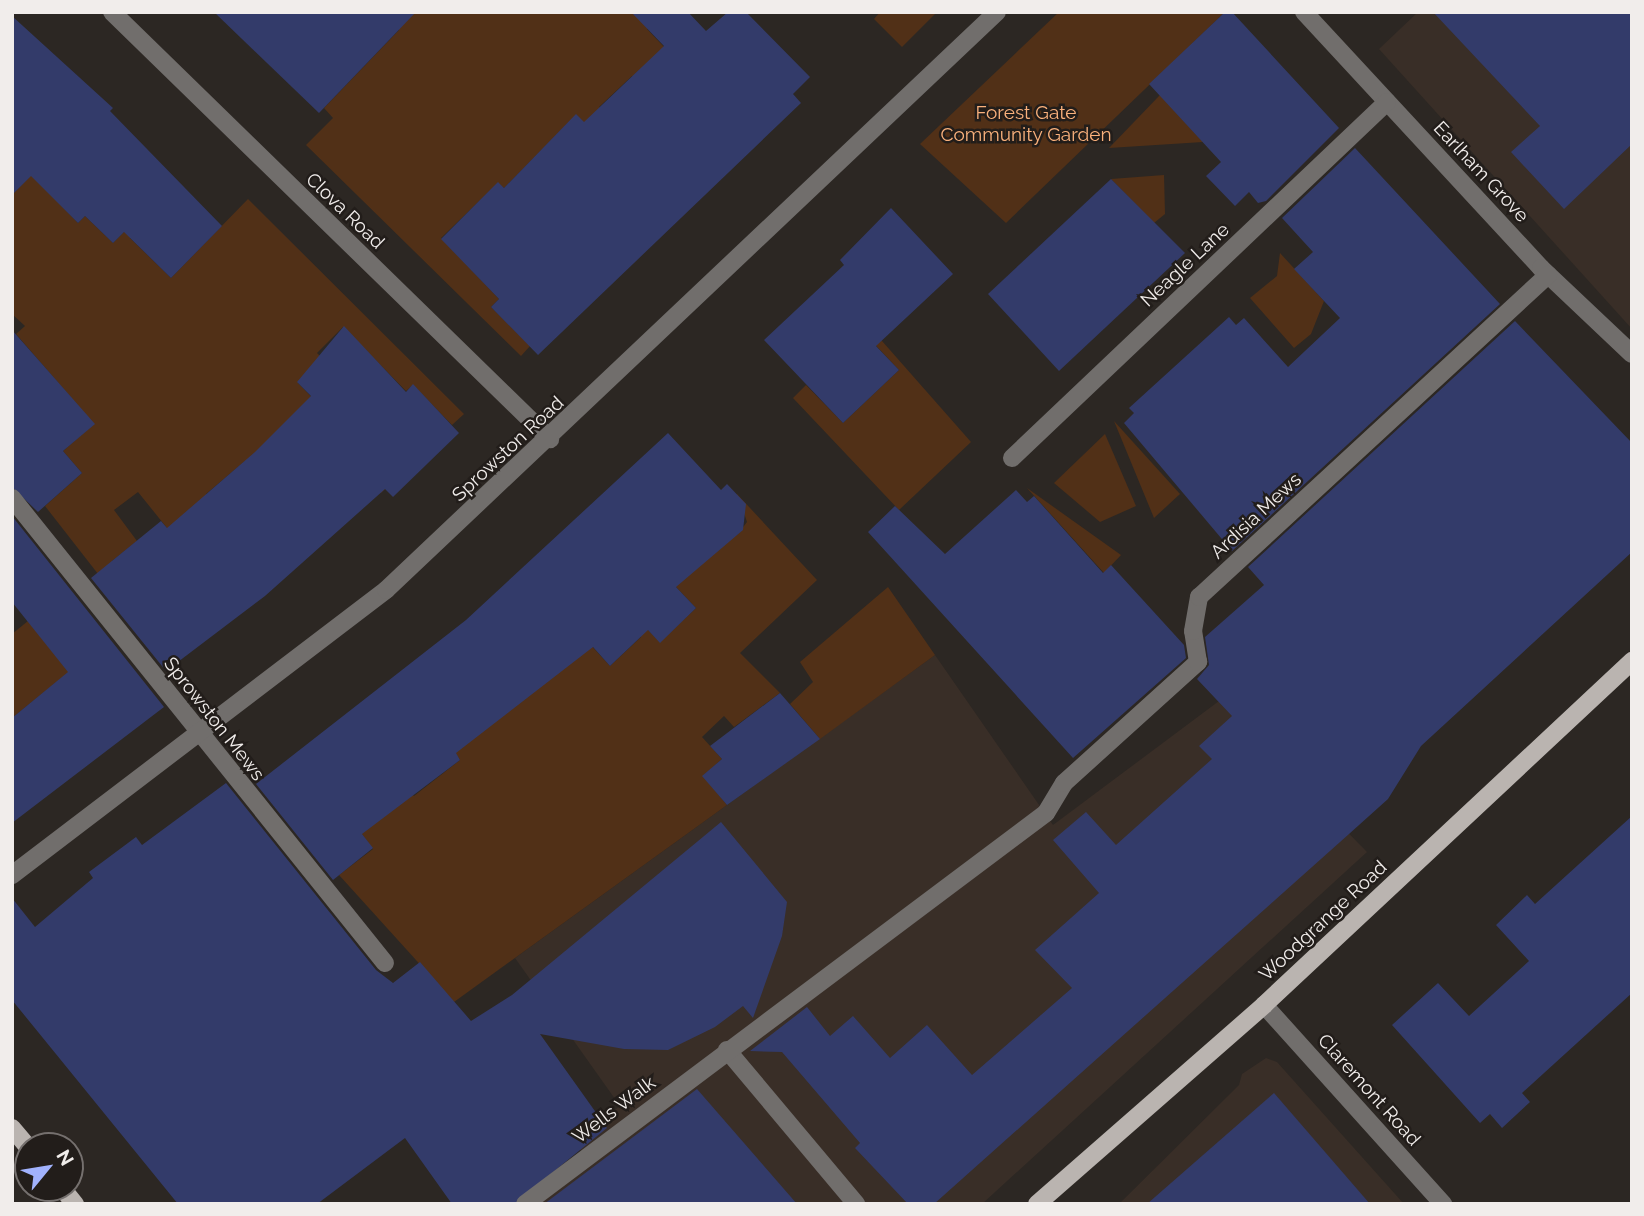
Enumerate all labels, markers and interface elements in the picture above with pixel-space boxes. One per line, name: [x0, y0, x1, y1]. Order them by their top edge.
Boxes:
park label: Forest Gate Community Garden: [940, 102, 1112, 146]
street label: Earlham Grove: [1429, 117, 1533, 227]
street label: Clova Road: [301, 168, 389, 254]
street label: Neagle Lane: [1136, 218, 1234, 312]
street label: Sprowston Road: [448, 392, 568, 506]
street label: Ardisia Mews: [1206, 468, 1306, 564]
street label: Sprowston Mews: [159, 653, 269, 785]
street label: Woodgrange Road: [1254, 856, 1392, 986]
street label: Claremont Road: [1313, 1029, 1425, 1151]
street label: Wells Walk: [568, 1071, 660, 1149]
north arrow: [14, 1132, 84, 1202]
text: N: [52, 1146, 79, 1169]

